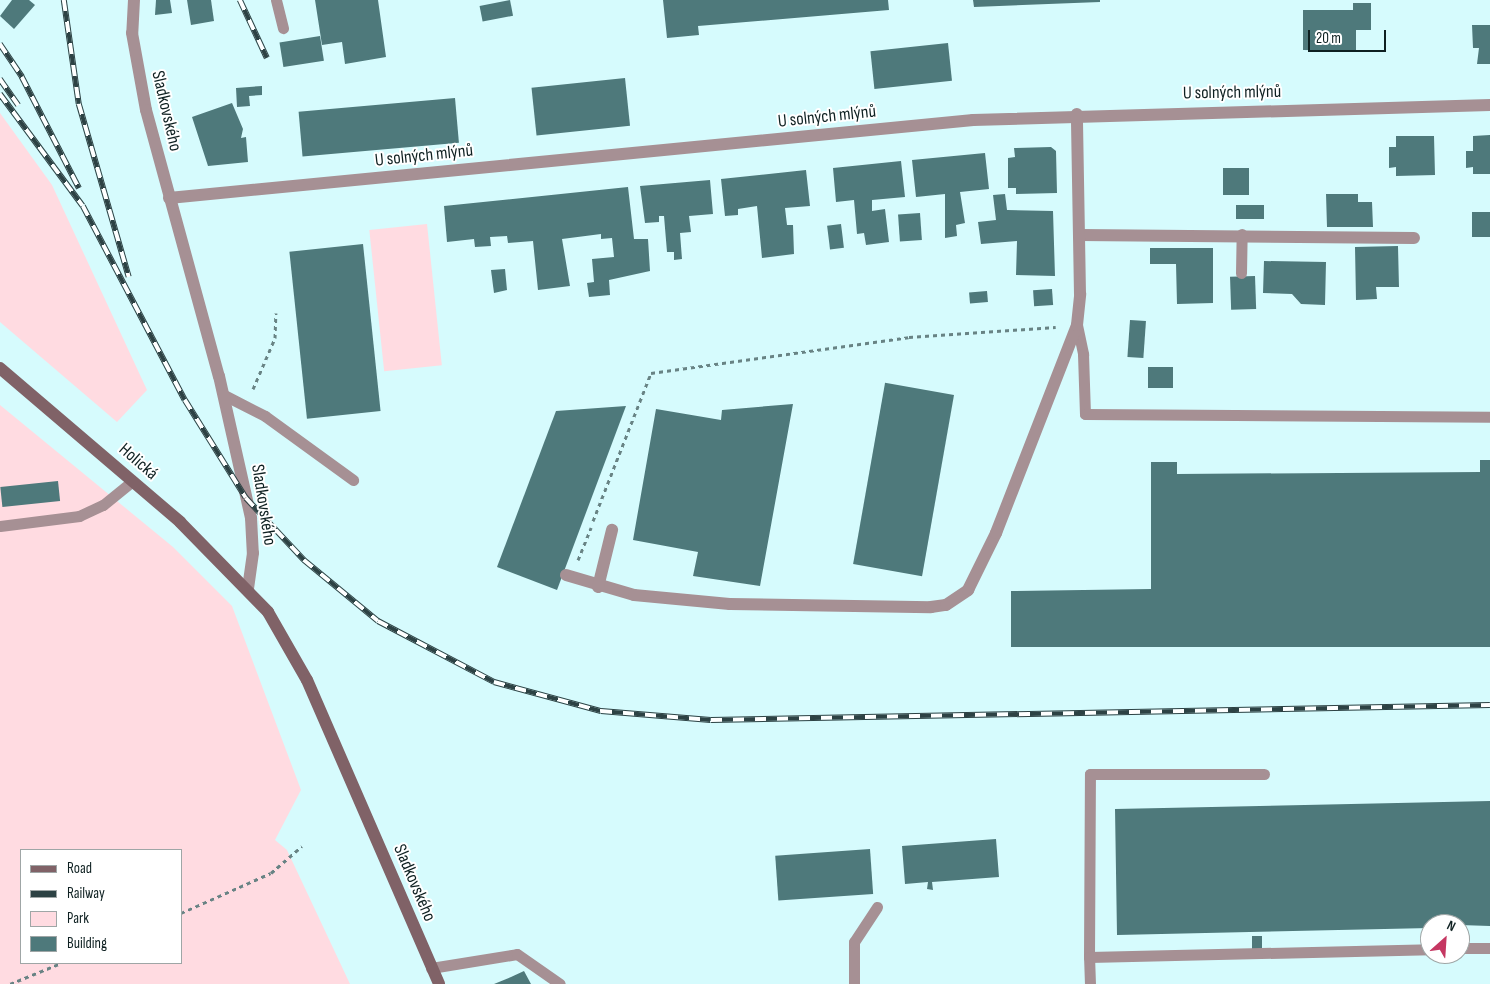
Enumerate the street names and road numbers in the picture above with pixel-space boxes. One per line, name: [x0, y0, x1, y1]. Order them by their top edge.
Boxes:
street label: Sladkovského: [146, 69, 186, 153]
street label: U solných mlýnů: [1183, 81, 1281, 105]
street label: U solných mlýnů: [777, 101, 877, 133]
street label: U solných mlýnů: [374, 140, 474, 172]
street label: Holická: [114, 439, 162, 485]
street label: Sladkovského: [246, 463, 280, 547]
street label: Sladkovského: [388, 841, 440, 925]

